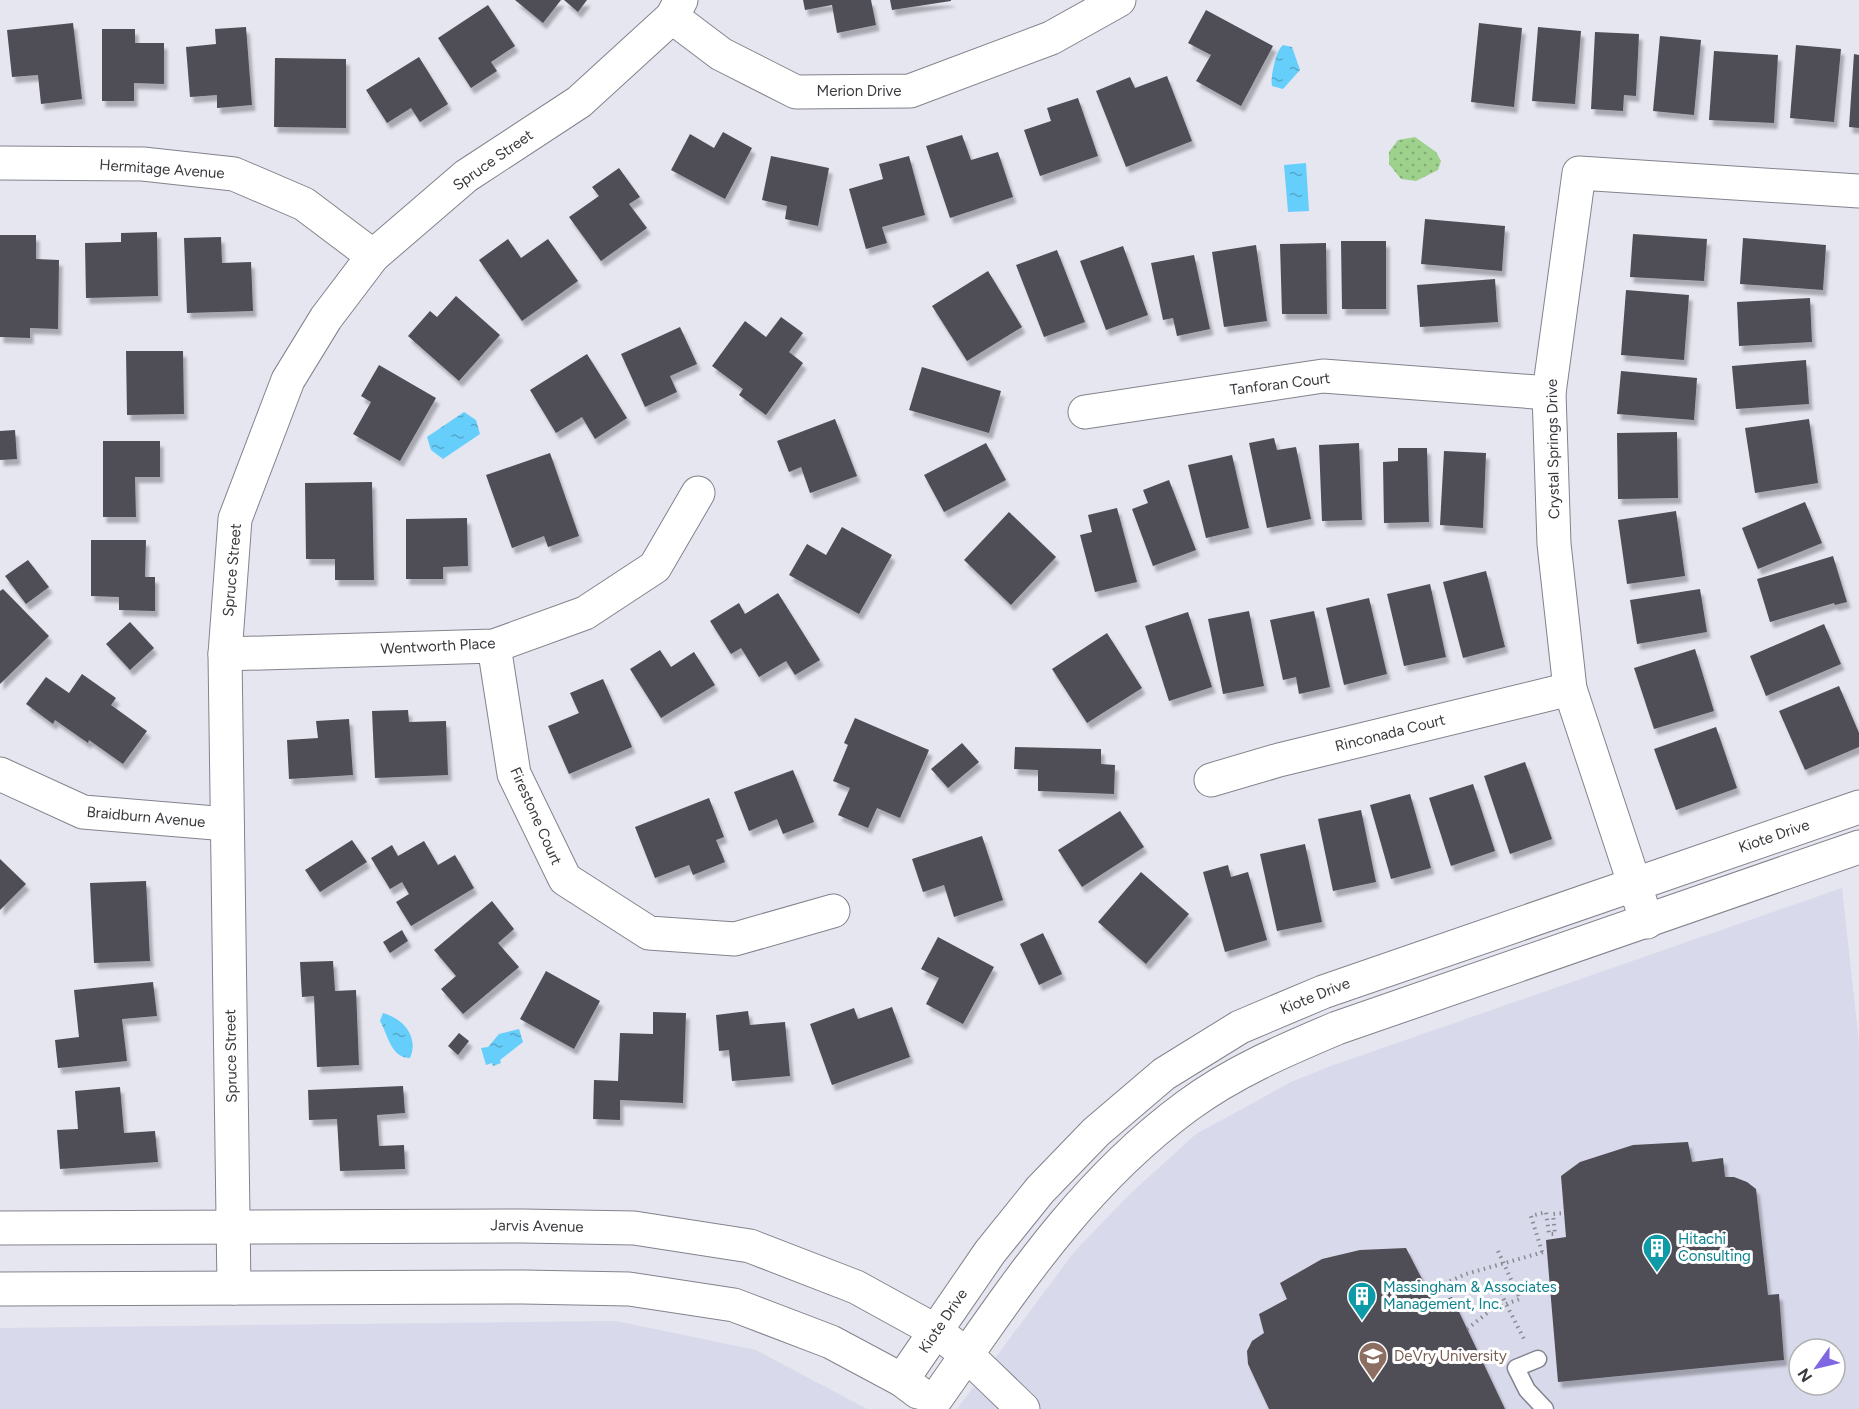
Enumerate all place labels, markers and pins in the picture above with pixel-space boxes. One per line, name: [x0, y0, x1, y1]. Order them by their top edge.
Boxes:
place label: Hitachi Consulting: [1678, 1230, 1751, 1265]
building icon: Hitachi Consulting: [1641, 1232, 1673, 1274]
place label: Massingham & Associates Management, Inc.: [1383, 1278, 1557, 1313]
building icon: Massingham & Associates Management, Inc.: [1346, 1280, 1378, 1322]
school or university icon: DeVry University: [1357, 1340, 1389, 1382]
place label: DeVry University: [1394, 1347, 1507, 1365]

